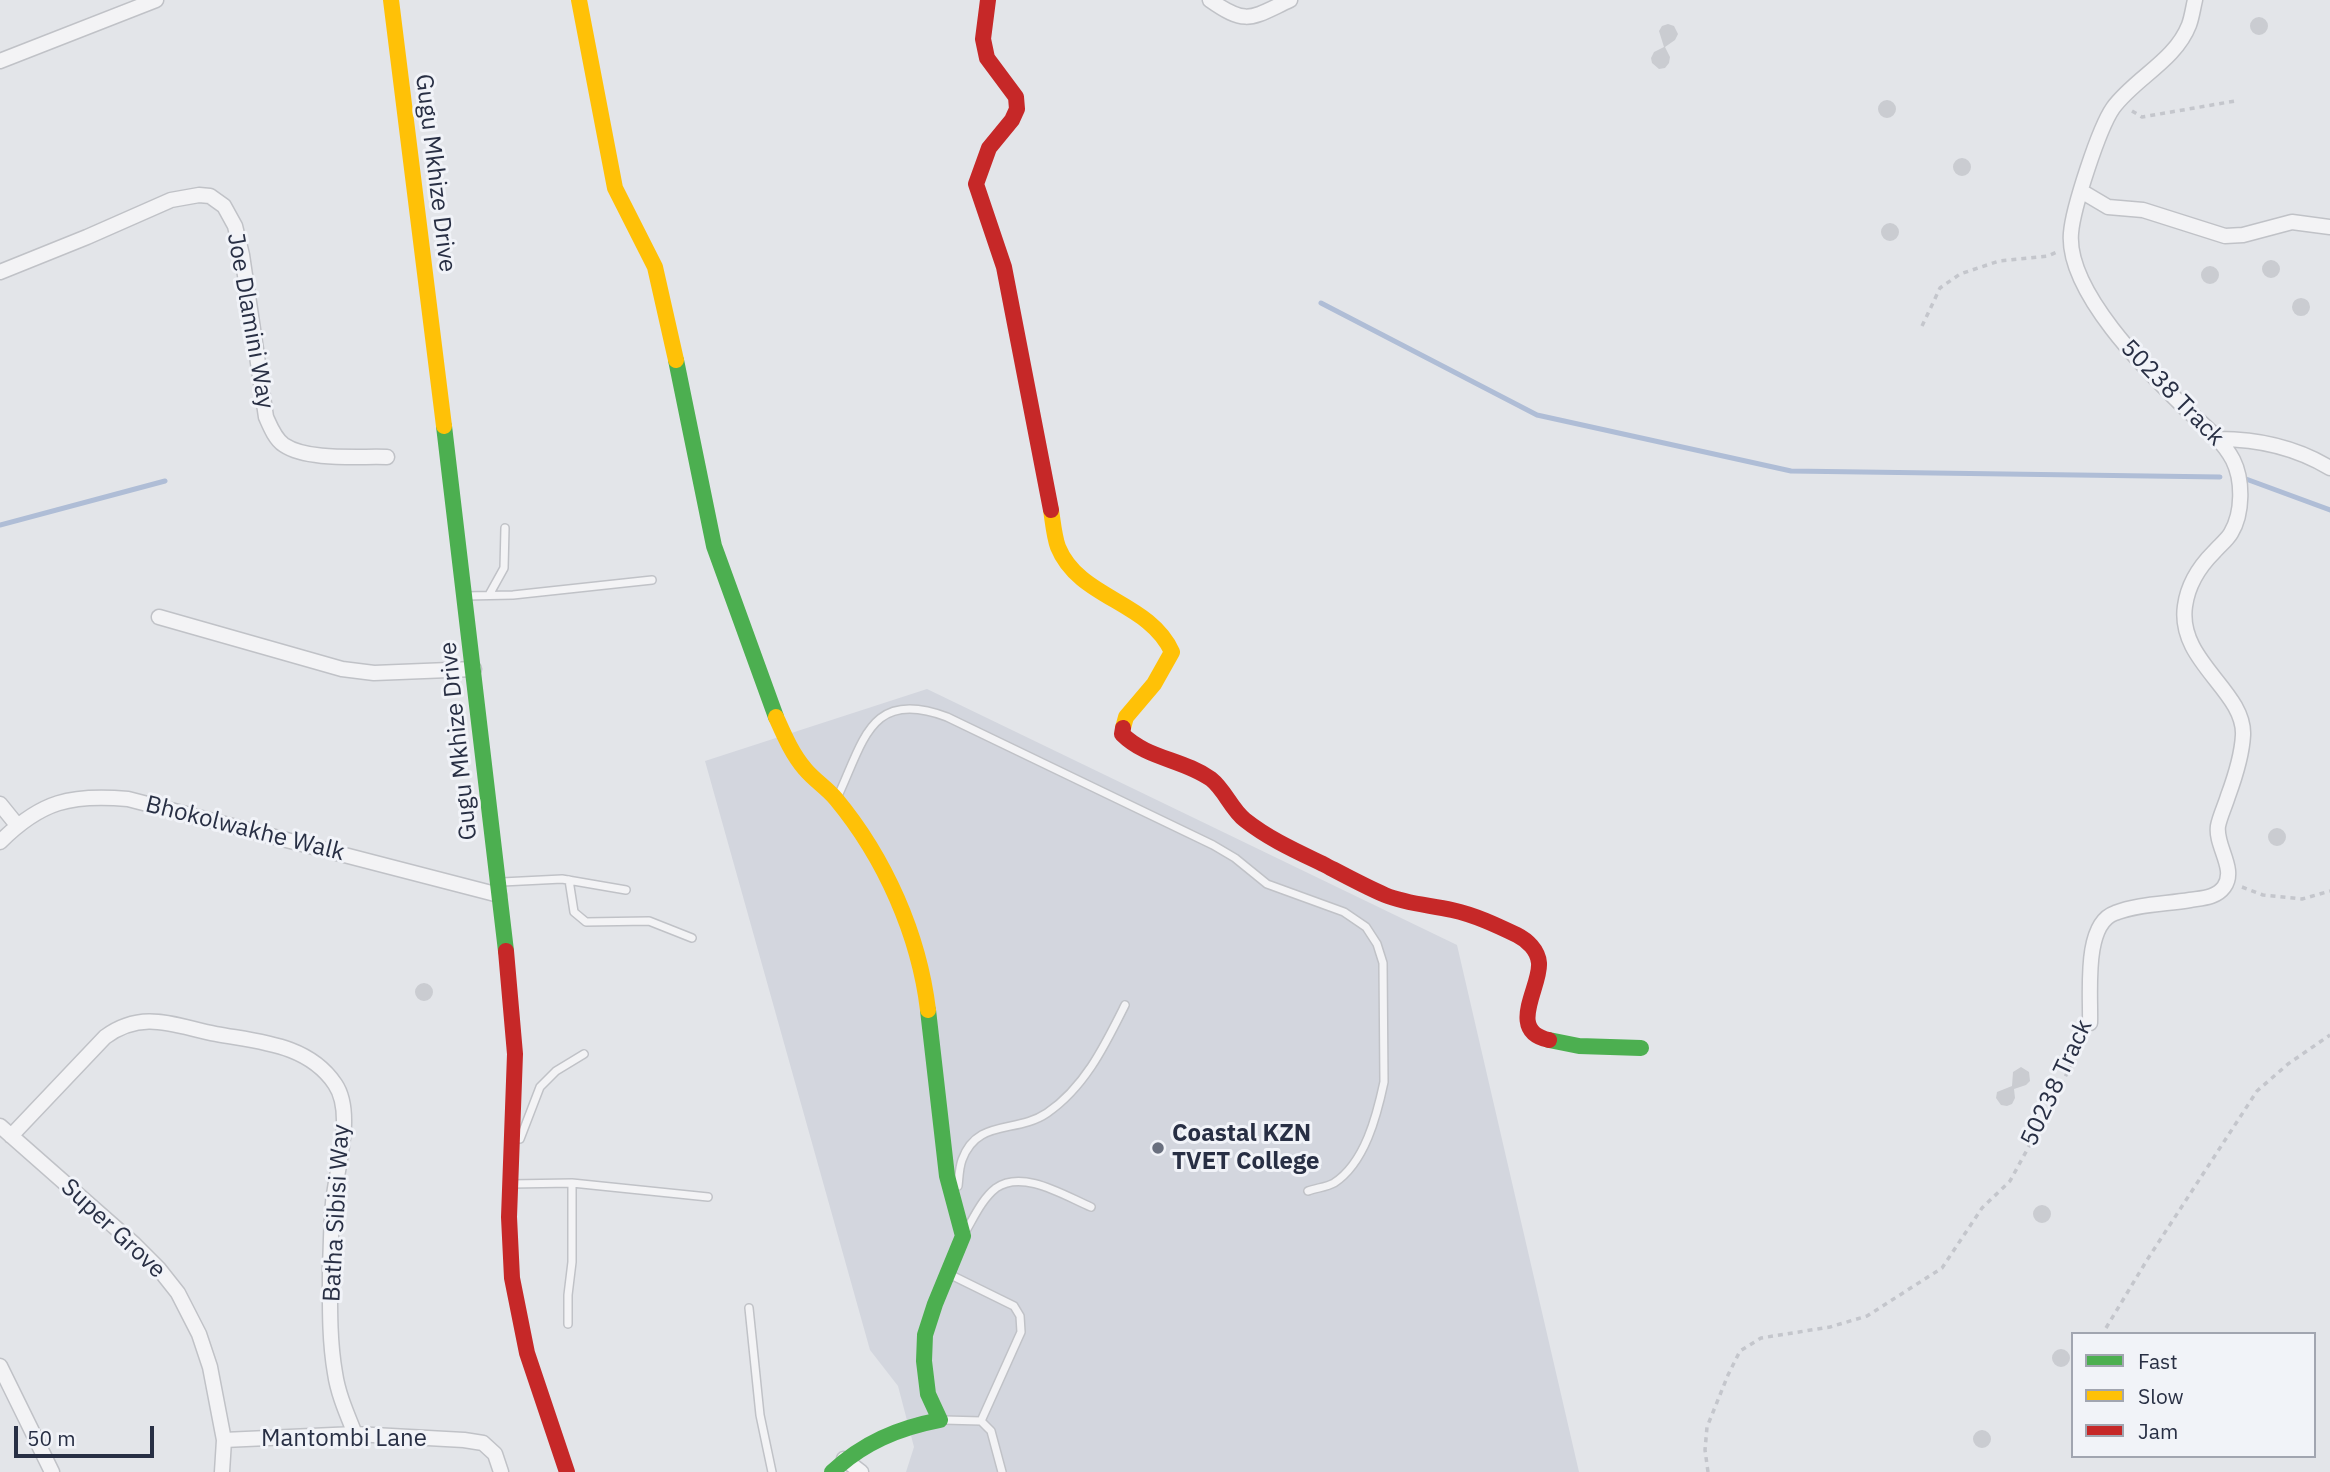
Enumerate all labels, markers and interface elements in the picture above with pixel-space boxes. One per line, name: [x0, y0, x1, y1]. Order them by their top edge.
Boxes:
street label: Gugu Mkhize Drive: [409, 72, 461, 274]
street label: Joe Dlamini Way: [220, 231, 280, 411]
street label: 50238 Track: [2114, 334, 2230, 452]
street label: Gugu Mkhize Drive: [434, 640, 484, 842]
street label: Bhokolwakhe Walk: [142, 790, 348, 868]
street label: 50238 Track: [2015, 1015, 2099, 1151]
place label: Coastal KZN TVET College: [1172, 1120, 1320, 1176]
street label: Batha Sibisi Way: [318, 1123, 356, 1303]
marker: Coastal KZN TVET College: [1150, 1140, 1166, 1156]
street label: Super Grove: [55, 1173, 171, 1285]
legend: [2071, 1332, 2316, 1458]
text: Fast: [2138, 1347, 2178, 1375]
text: Slow: [2138, 1382, 2184, 1410]
scale bar: [18, 1412, 158, 1456]
text: Jam: [2138, 1417, 2178, 1445]
text: 50 m: [27, 1424, 76, 1452]
street label: Mantombi Lane: [261, 1425, 427, 1453]

